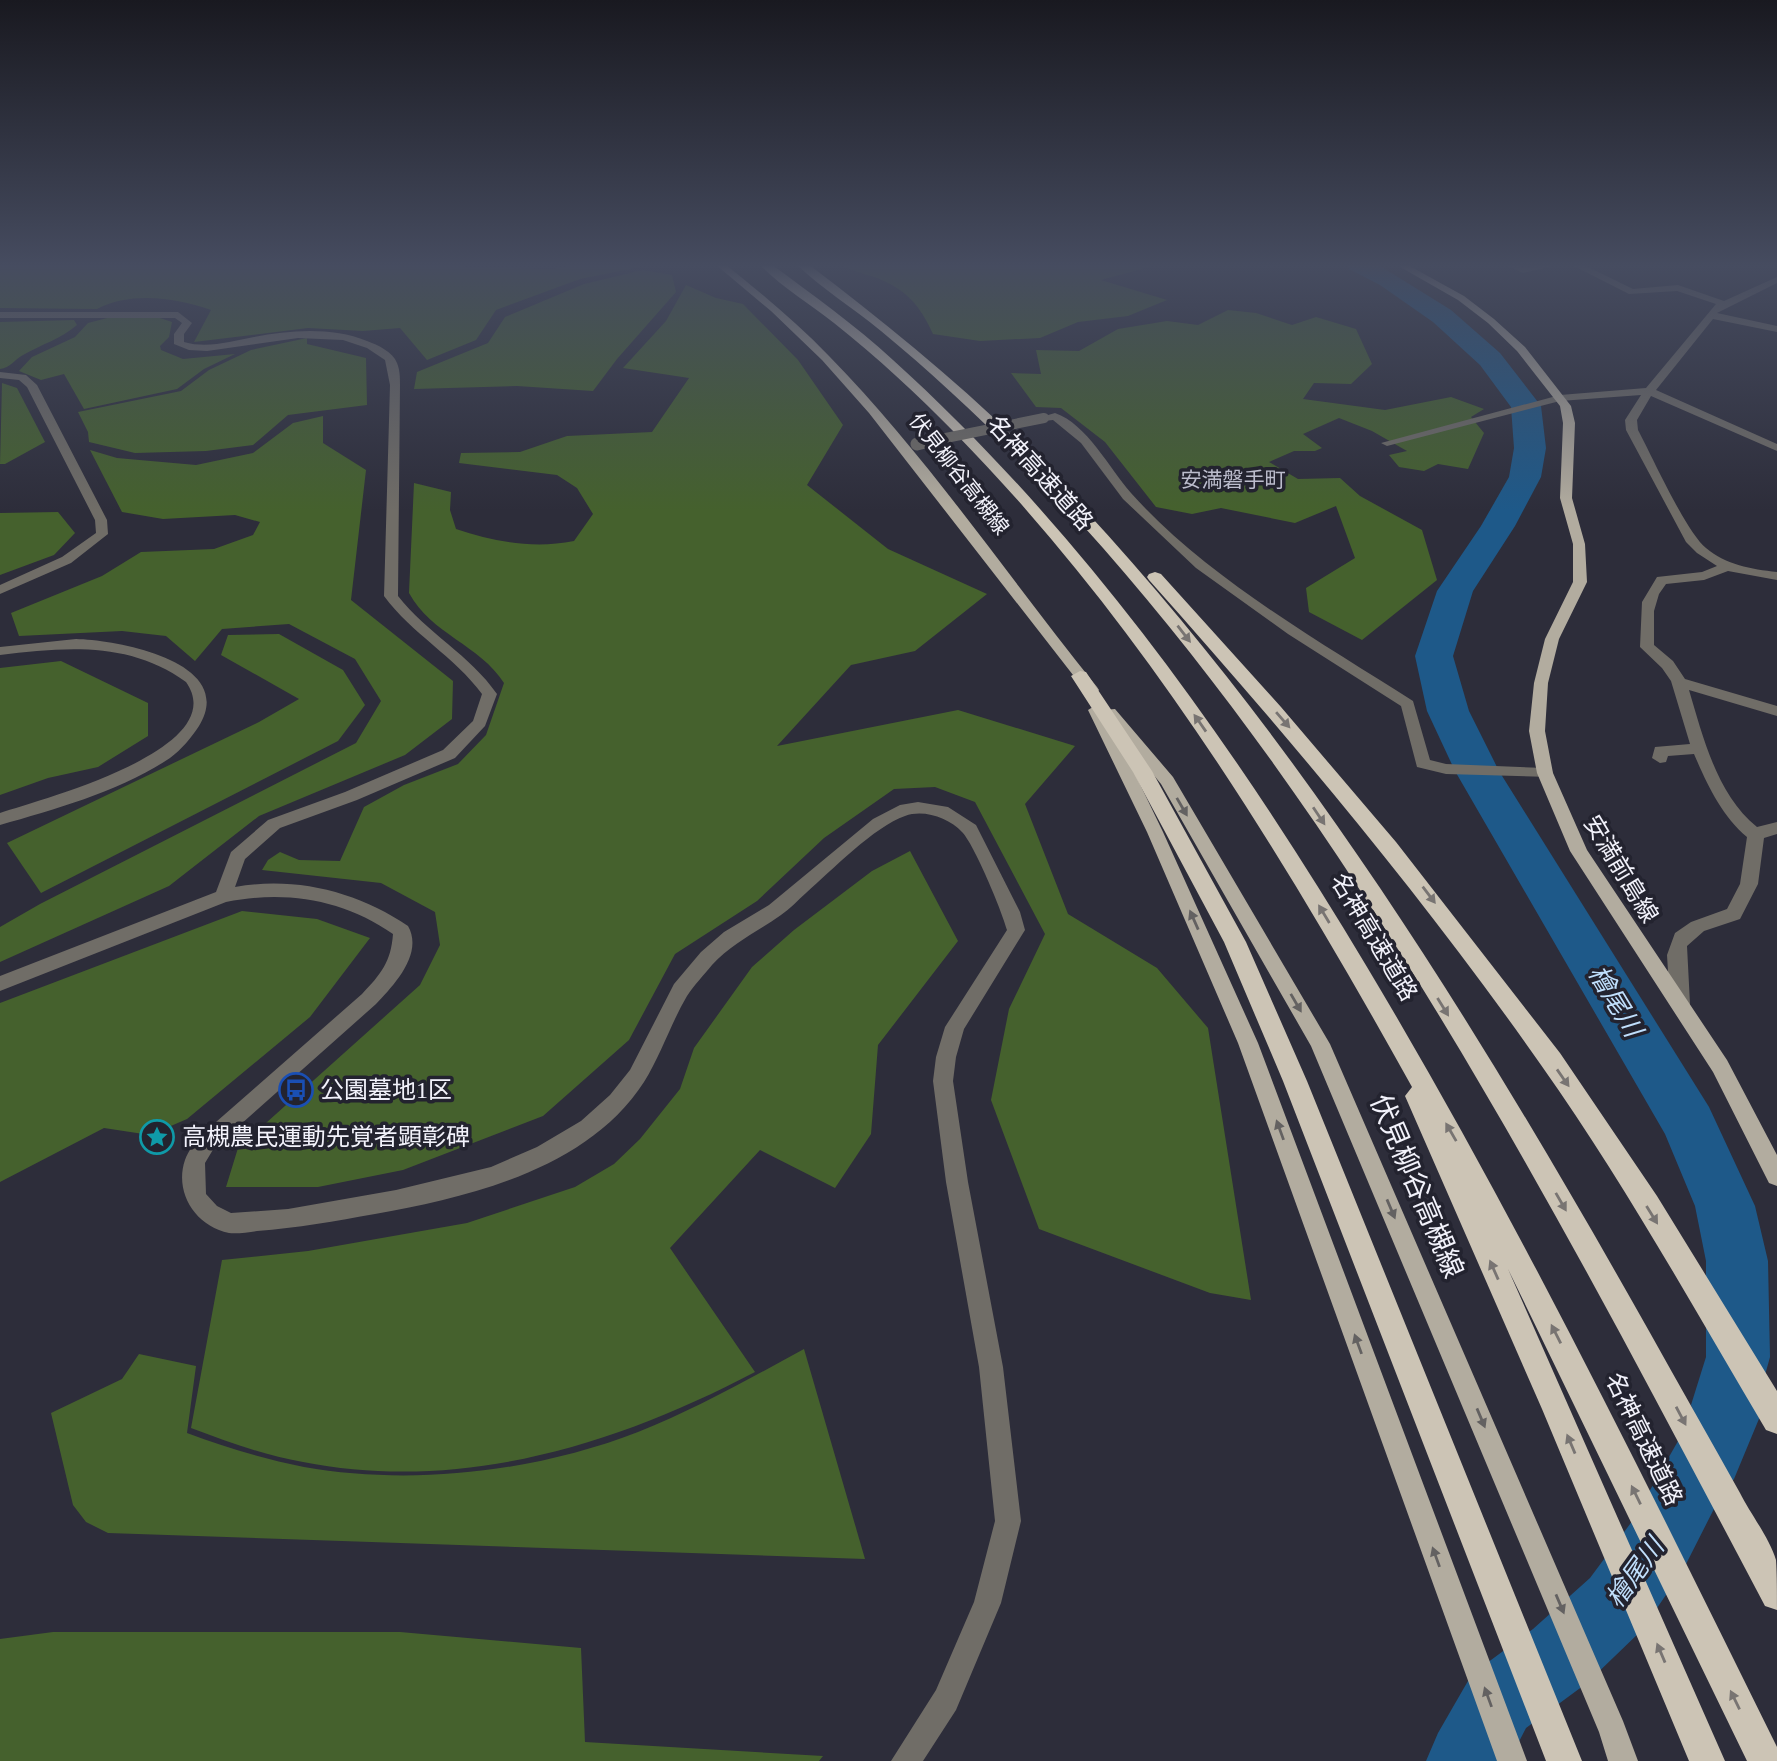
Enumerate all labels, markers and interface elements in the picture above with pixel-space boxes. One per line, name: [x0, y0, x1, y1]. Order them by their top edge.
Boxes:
street label: 伏見柳谷高槻線: [904, 409, 1014, 539]
street label: 名神高速道路: [982, 411, 1098, 535]
district label: 安満磐手町: [1181, 468, 1286, 492]
one-way arrow: [1176, 624, 1191, 642]
one-way arrow: [1275, 711, 1291, 729]
one-way arrow: [1193, 714, 1207, 732]
one-way arrow: [1176, 797, 1188, 816]
one-way arrow: [1312, 807, 1326, 825]
street label: 安満前島線: [1579, 811, 1663, 927]
street label: 名神高速道路: [1326, 869, 1422, 1005]
one-way arrow: [1421, 885, 1436, 903]
one-way arrow: [1318, 904, 1331, 923]
one-way arrow: [1188, 909, 1199, 930]
water label: 檜尾川: [1582, 960, 1649, 1044]
one-way arrow: [1290, 994, 1302, 1013]
one-way arrow: [1437, 997, 1450, 1016]
one-way arrow: [1556, 1069, 1570, 1087]
bus stop icon: 公園墓地1区: [277, 1071, 315, 1109]
place label: 公園墓地1区: [320, 1077, 452, 1103]
street label: 伏見柳谷高槻線: [1364, 1090, 1470, 1282]
place icon: 高槻農民運動先覚者顕彰碑: [138, 1118, 176, 1156]
one-way arrow: [1274, 1120, 1285, 1141]
one-way arrow: [1445, 1122, 1457, 1141]
place label: 高槻農民運動先覚者顕彰碑: [182, 1124, 470, 1150]
one-way arrow: [1555, 1192, 1567, 1211]
one-way arrow: [1386, 1199, 1397, 1220]
one-way arrow: [1645, 1205, 1658, 1224]
one-way arrow: [1488, 1259, 1499, 1280]
one-way arrow: [1550, 1323, 1562, 1343]
one-way arrow: [1352, 1333, 1363, 1354]
street label: 名神高速道路: [1601, 1369, 1687, 1509]
one-way arrow: [1675, 1407, 1687, 1427]
one-way arrow: [1476, 1408, 1487, 1429]
one-way arrow: [1565, 1434, 1577, 1454]
one-way arrow: [1630, 1485, 1642, 1505]
water label: 檜尾川: [1600, 1531, 1671, 1613]
one-way arrow: [1430, 1547, 1441, 1568]
one-way arrow: [1555, 1593, 1566, 1614]
one-way arrow: [1655, 1642, 1666, 1663]
one-way arrow: [1482, 1687, 1493, 1708]
one-way arrow: [1730, 1690, 1741, 1710]

